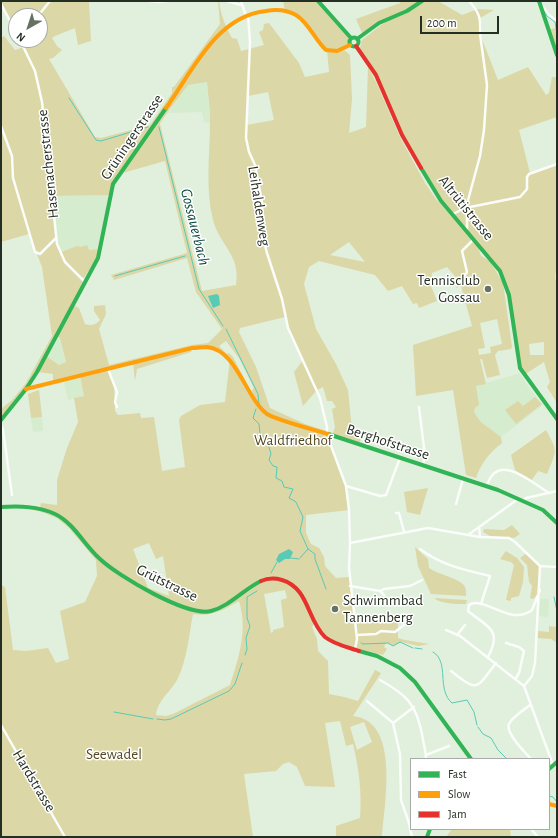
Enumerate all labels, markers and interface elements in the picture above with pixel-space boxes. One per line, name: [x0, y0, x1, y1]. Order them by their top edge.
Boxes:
north arrow: [8, 8, 48, 48]
scale bar: [422, 8, 501, 34]
text: 200 m: [427, 17, 457, 29]
text: N: [14, 30, 27, 44]
street label: Grüningerstrasse: [97, 91, 167, 183]
street label: Hasenacherstrasse: [33, 109, 63, 219]
street label: Leihaldenweg: [244, 165, 274, 247]
street label: Altrütistrasse: [434, 172, 498, 244]
water label: Gossauerbach: [176, 187, 214, 267]
place label: Tennisclub Gossau: [417, 271, 480, 306]
marker: Tennisclub Gossau: [483, 284, 493, 294]
street label: Berghofstrasse: [344, 420, 432, 464]
park label: Waldfriedhof: [254, 431, 332, 449]
street label: Grütstrasse: [133, 560, 201, 606]
place label: Schwimmbad Tannenberg: [343, 591, 423, 626]
marker: Schwimmbad Tannenberg: [330, 604, 340, 614]
park label: Seewadel: [86, 745, 142, 763]
street label: Hardstrasse: [8, 747, 60, 815]
legend: [410, 758, 550, 830]
text: Fast: [448, 768, 467, 780]
text: Slow: [448, 788, 470, 800]
text: Jam: [448, 808, 467, 820]

